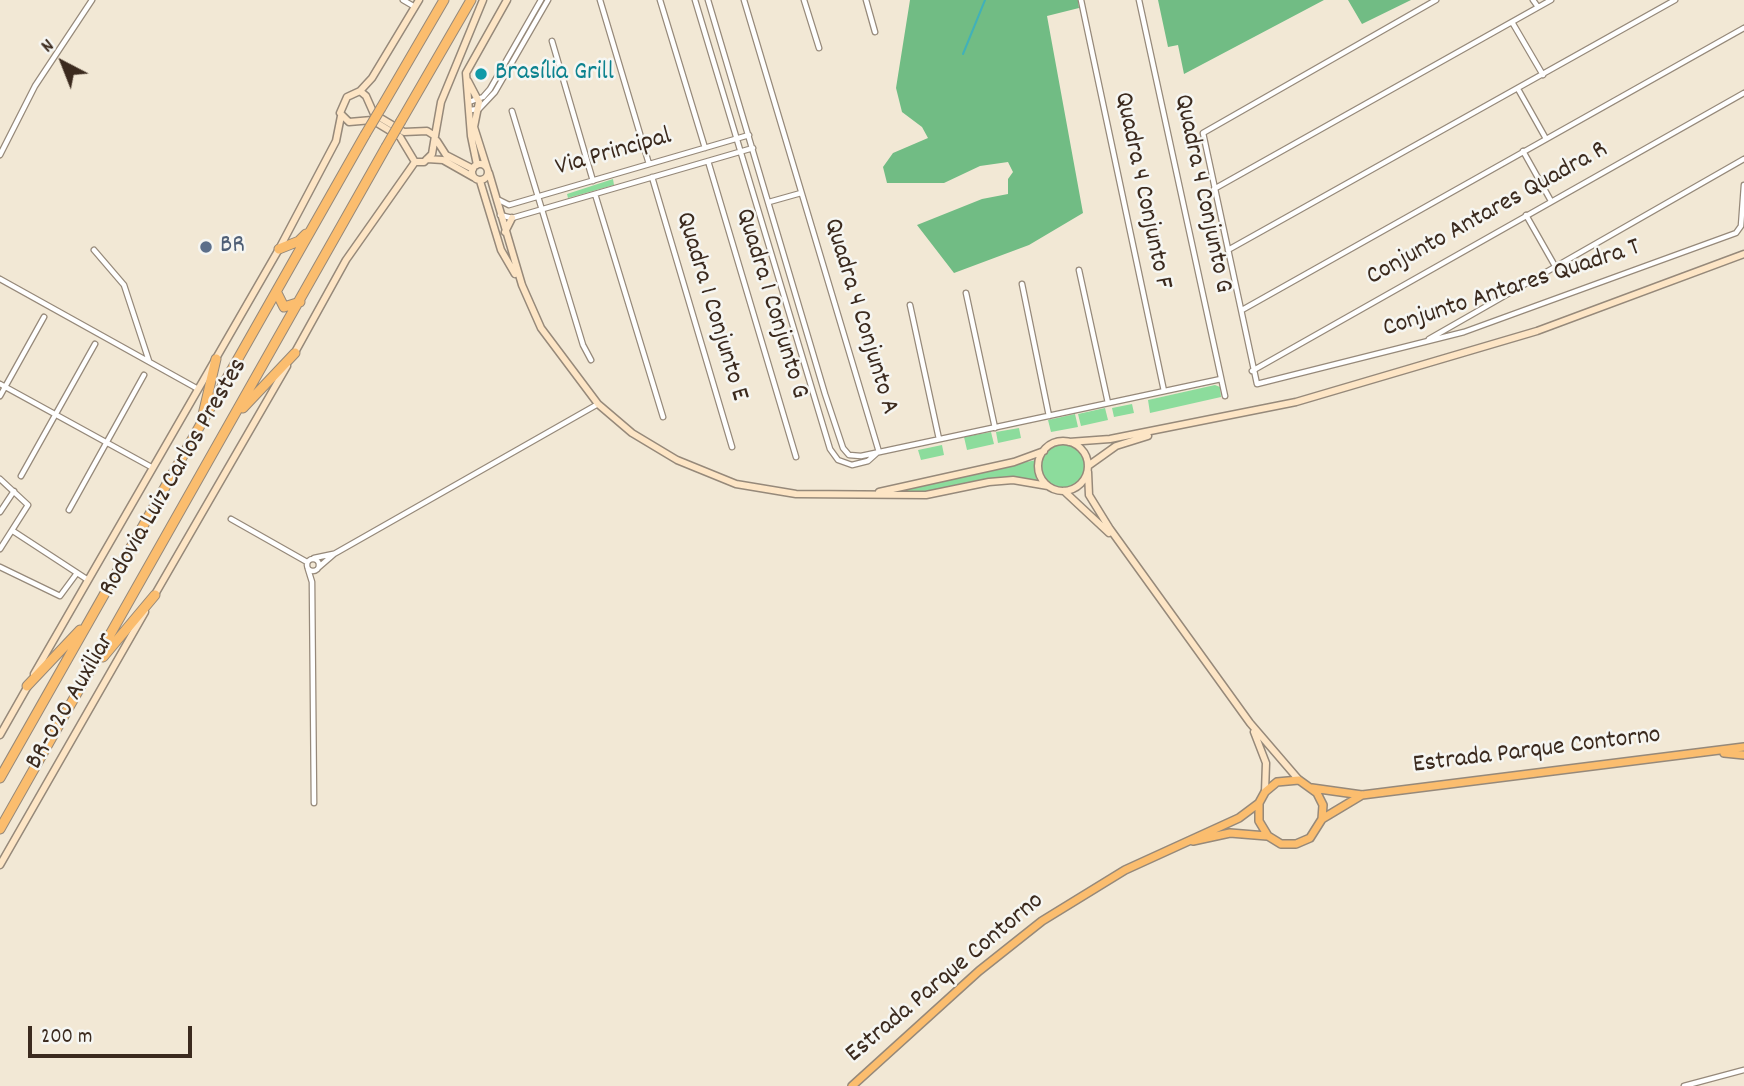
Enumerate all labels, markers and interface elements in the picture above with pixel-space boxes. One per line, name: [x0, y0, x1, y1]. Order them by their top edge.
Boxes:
north arrow: [28, 28, 98, 98]
text: N: [36, 34, 61, 60]
place label: Brasília Grill: [495, 58, 614, 90]
marker: Brasília Grill: [473, 66, 489, 82]
street label: Quadra 4 Conjunto F: [1105, 90, 1177, 292]
street label: Quadra 4 Conjunto G: [1165, 92, 1237, 296]
street label: Via Principal: [552, 123, 676, 185]
street label: Conjunto Antares Quadra R: [1362, 136, 1614, 294]
street label: Quadra 1 Conjunto G: [726, 205, 814, 403]
street label: Quadra 1 Conjunto E: [666, 209, 754, 405]
street label: Quadra 4 Conjunto A: [814, 215, 904, 419]
place label: BR: [220, 231, 245, 263]
street label: Conjunto Antares Quadra T: [1379, 234, 1645, 346]
marker: BR: [198, 239, 214, 255]
street label: Rodovia Luiz Carlos Prestes: [94, 354, 256, 602]
street label: BR-020 Auxiliar: [20, 628, 124, 776]
street label: Estrada Parque Contorno: [1411, 721, 1663, 783]
street label: Estrada Parque Contorno: [841, 887, 1051, 1071]
scale bar: [32, 1012, 196, 1056]
text: 200 m: [41, 1023, 92, 1053]

